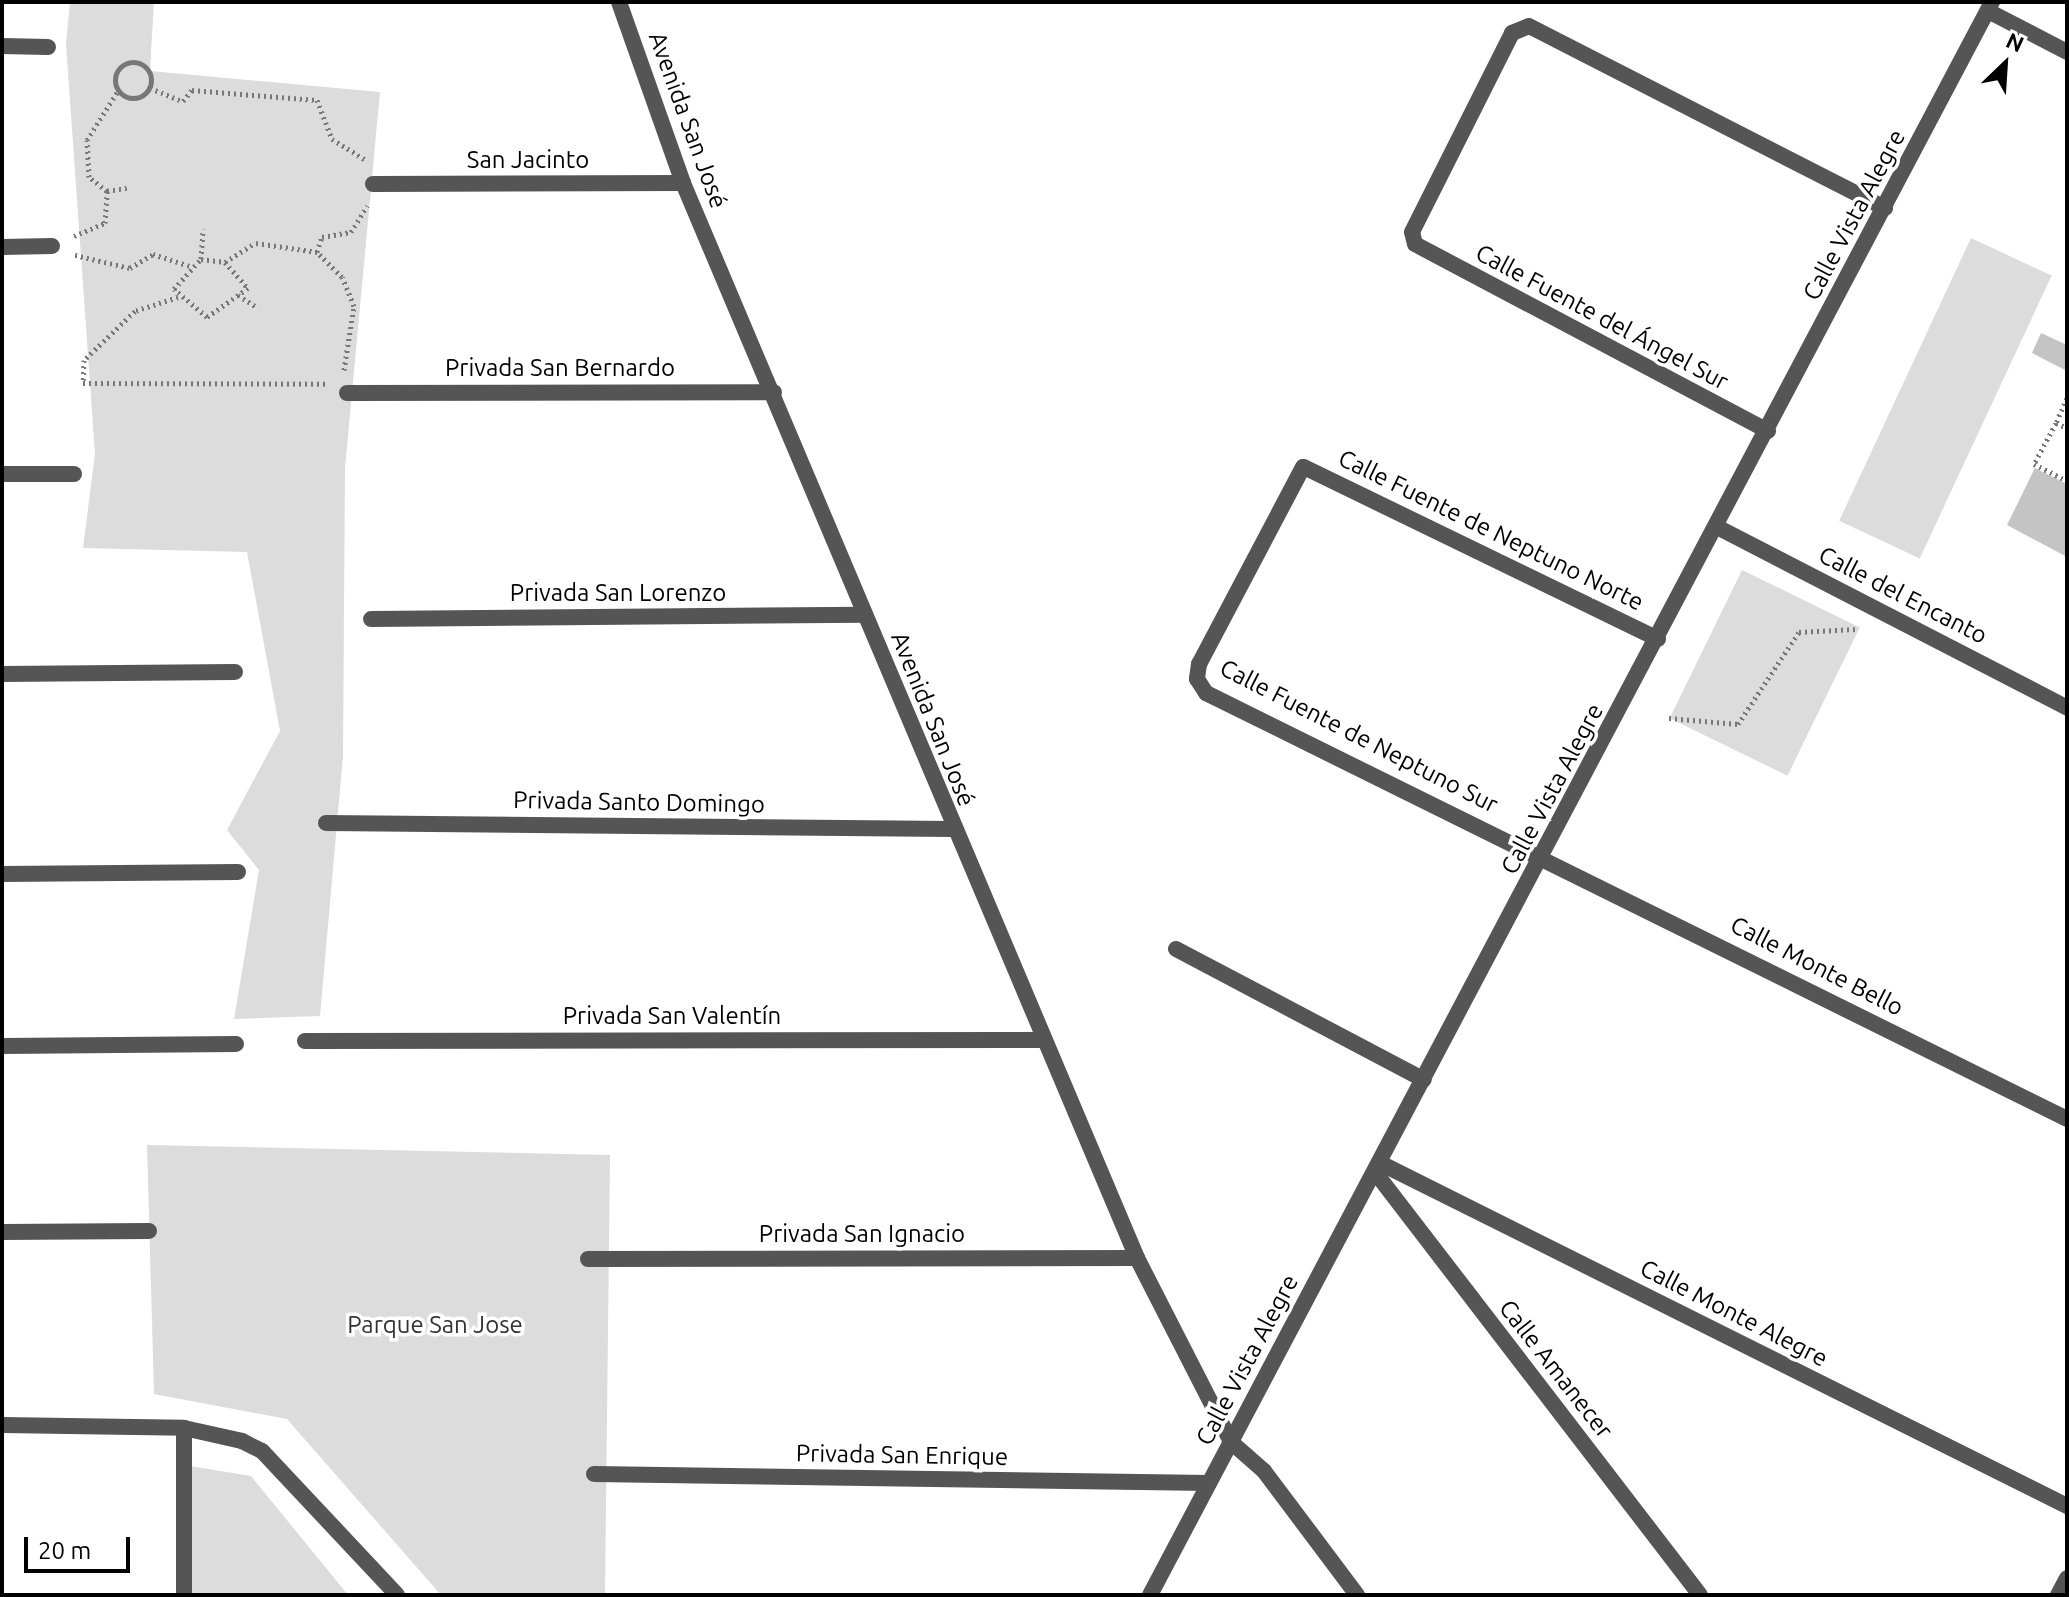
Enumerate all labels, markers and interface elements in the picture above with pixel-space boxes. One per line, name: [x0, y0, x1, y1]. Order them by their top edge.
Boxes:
north arrow: [1965, 24, 2045, 104]
text: N: [2003, 27, 2028, 57]
street label: Avenida San José: [643, 28, 733, 212]
street label: Calle Vista Alegre: [1797, 125, 1911, 305]
street label: San Jacinto: [467, 146, 589, 174]
street label: Calle Fuente del Ángel Sur: [1471, 238, 1733, 396]
street label: Privada San Bernardo: [445, 354, 675, 382]
street label: Calle Fuente de Neptuno Norte: [1334, 443, 1648, 617]
street label: Calle del Encanto: [1814, 540, 1992, 650]
street label: Privada San Lorenzo: [510, 579, 726, 607]
street label: Avenida San José: [885, 628, 981, 810]
street label: Calle Fuente de Neptuno Sur: [1215, 653, 1503, 819]
street label: Calle Vista Alegre: [1495, 699, 1609, 879]
street label: Privada Santo Domingo: [513, 785, 765, 819]
street label: Calle Monte Bello: [1726, 910, 1908, 1022]
street label: Privada San Valentín: [563, 1002, 781, 1030]
street label: Privada San Ignacio: [759, 1220, 965, 1248]
street label: Calle Monte Alegre: [1636, 1253, 1832, 1373]
street label: Calle Vista Alegre: [1190, 1270, 1304, 1450]
street label: Calle Amanecer: [1493, 1294, 1619, 1444]
park label: Parque San Jose: [347, 1311, 523, 1339]
street label: Privada San Enrique: [796, 1439, 1008, 1471]
scale bar: [28, 1521, 134, 1571]
text: 20 m: [38, 1537, 91, 1564]

